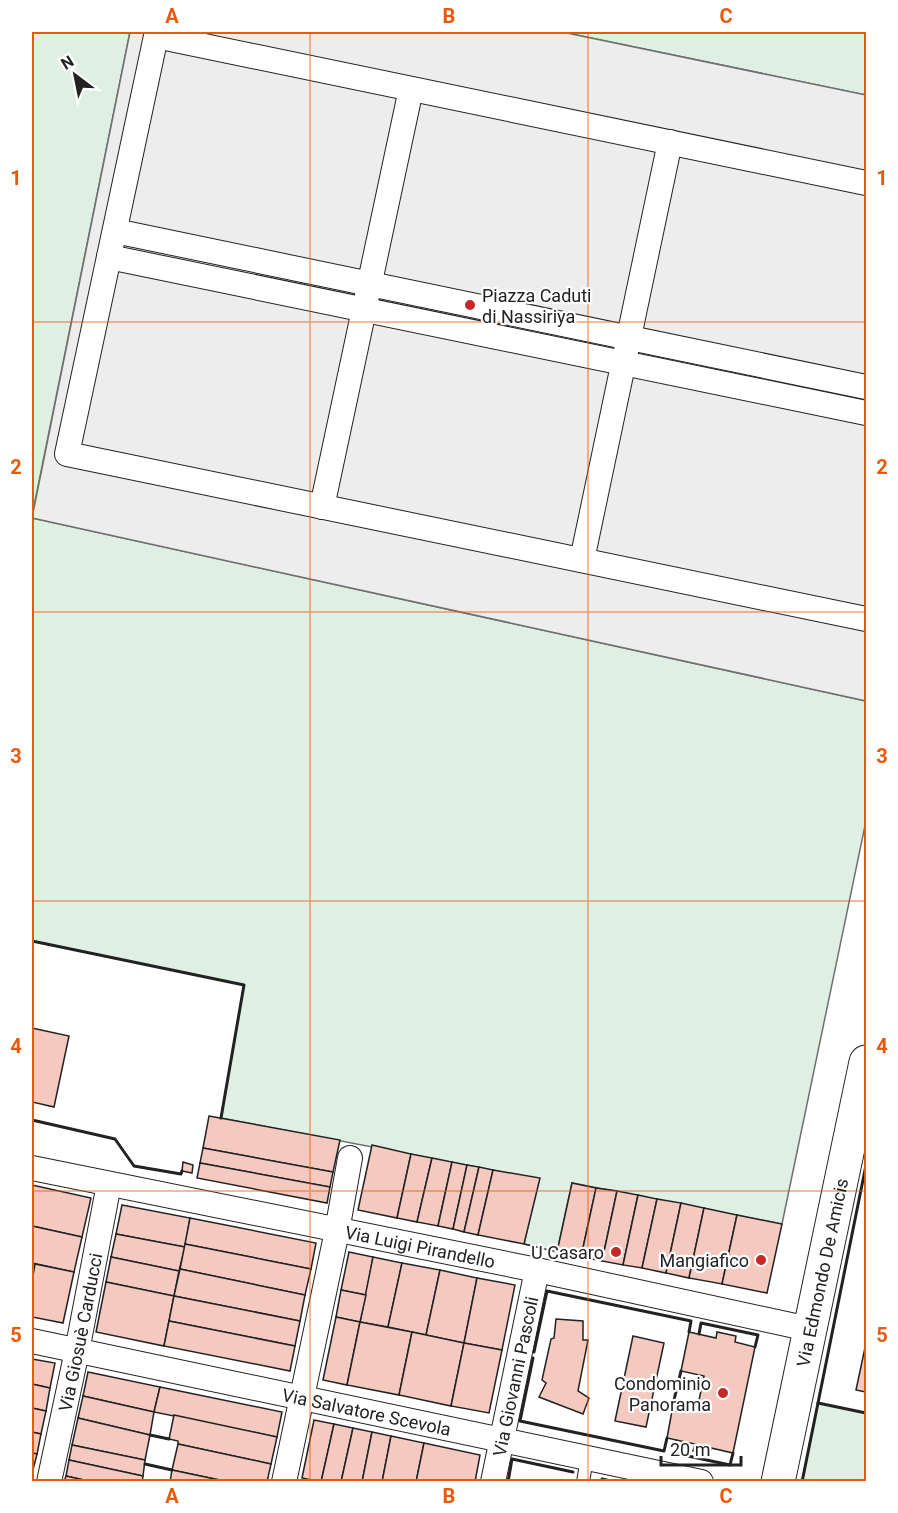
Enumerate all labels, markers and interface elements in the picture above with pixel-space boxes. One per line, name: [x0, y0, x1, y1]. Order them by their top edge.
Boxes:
text: A: [165, 4, 179, 28]
text: B: [443, 4, 455, 28]
text: C: [719, 4, 733, 28]
north arrow: [45, 45, 105, 105]
text: N: [57, 52, 77, 74]
text: 1: [10, 166, 22, 190]
text: 1: [876, 166, 888, 190]
place label: Piazza Caduti di Nassiriya: [482, 285, 592, 327]
marker: Piazza Caduti di Nassiriya: [463, 298, 477, 312]
text: 2: [10, 455, 22, 479]
text: 2: [876, 455, 888, 479]
text: 3: [10, 744, 22, 768]
text: 3: [876, 744, 888, 768]
text: 4: [10, 1034, 22, 1058]
text: 4: [876, 1034, 888, 1058]
street label: Via Edmondo De Amicis: [792, 1176, 852, 1369]
street label: Via Luigi Pirandello: [343, 1221, 497, 1272]
place label: U Casaro: [531, 1242, 604, 1263]
marker: U Casaro: [609, 1245, 623, 1259]
place label: Mangiafico: [660, 1250, 749, 1271]
street label: Via Giosuè Carducci: [54, 1251, 106, 1413]
marker: Mangiafico: [754, 1253, 768, 1267]
street label: Via Giovanni Pascoli: [488, 1294, 542, 1458]
text: 5: [10, 1323, 22, 1347]
text: 5: [876, 1323, 888, 1347]
place label: Condominio Panorama: [614, 1373, 711, 1415]
street label: Via Salvatore Scevola: [280, 1384, 453, 1440]
marker: Condominio Panorama: [716, 1386, 730, 1400]
scale bar: [661, 1429, 740, 1467]
text: 20 m: [670, 1439, 710, 1460]
text: A: [165, 1484, 179, 1508]
text: B: [443, 1484, 455, 1508]
text: C: [719, 1484, 733, 1508]

